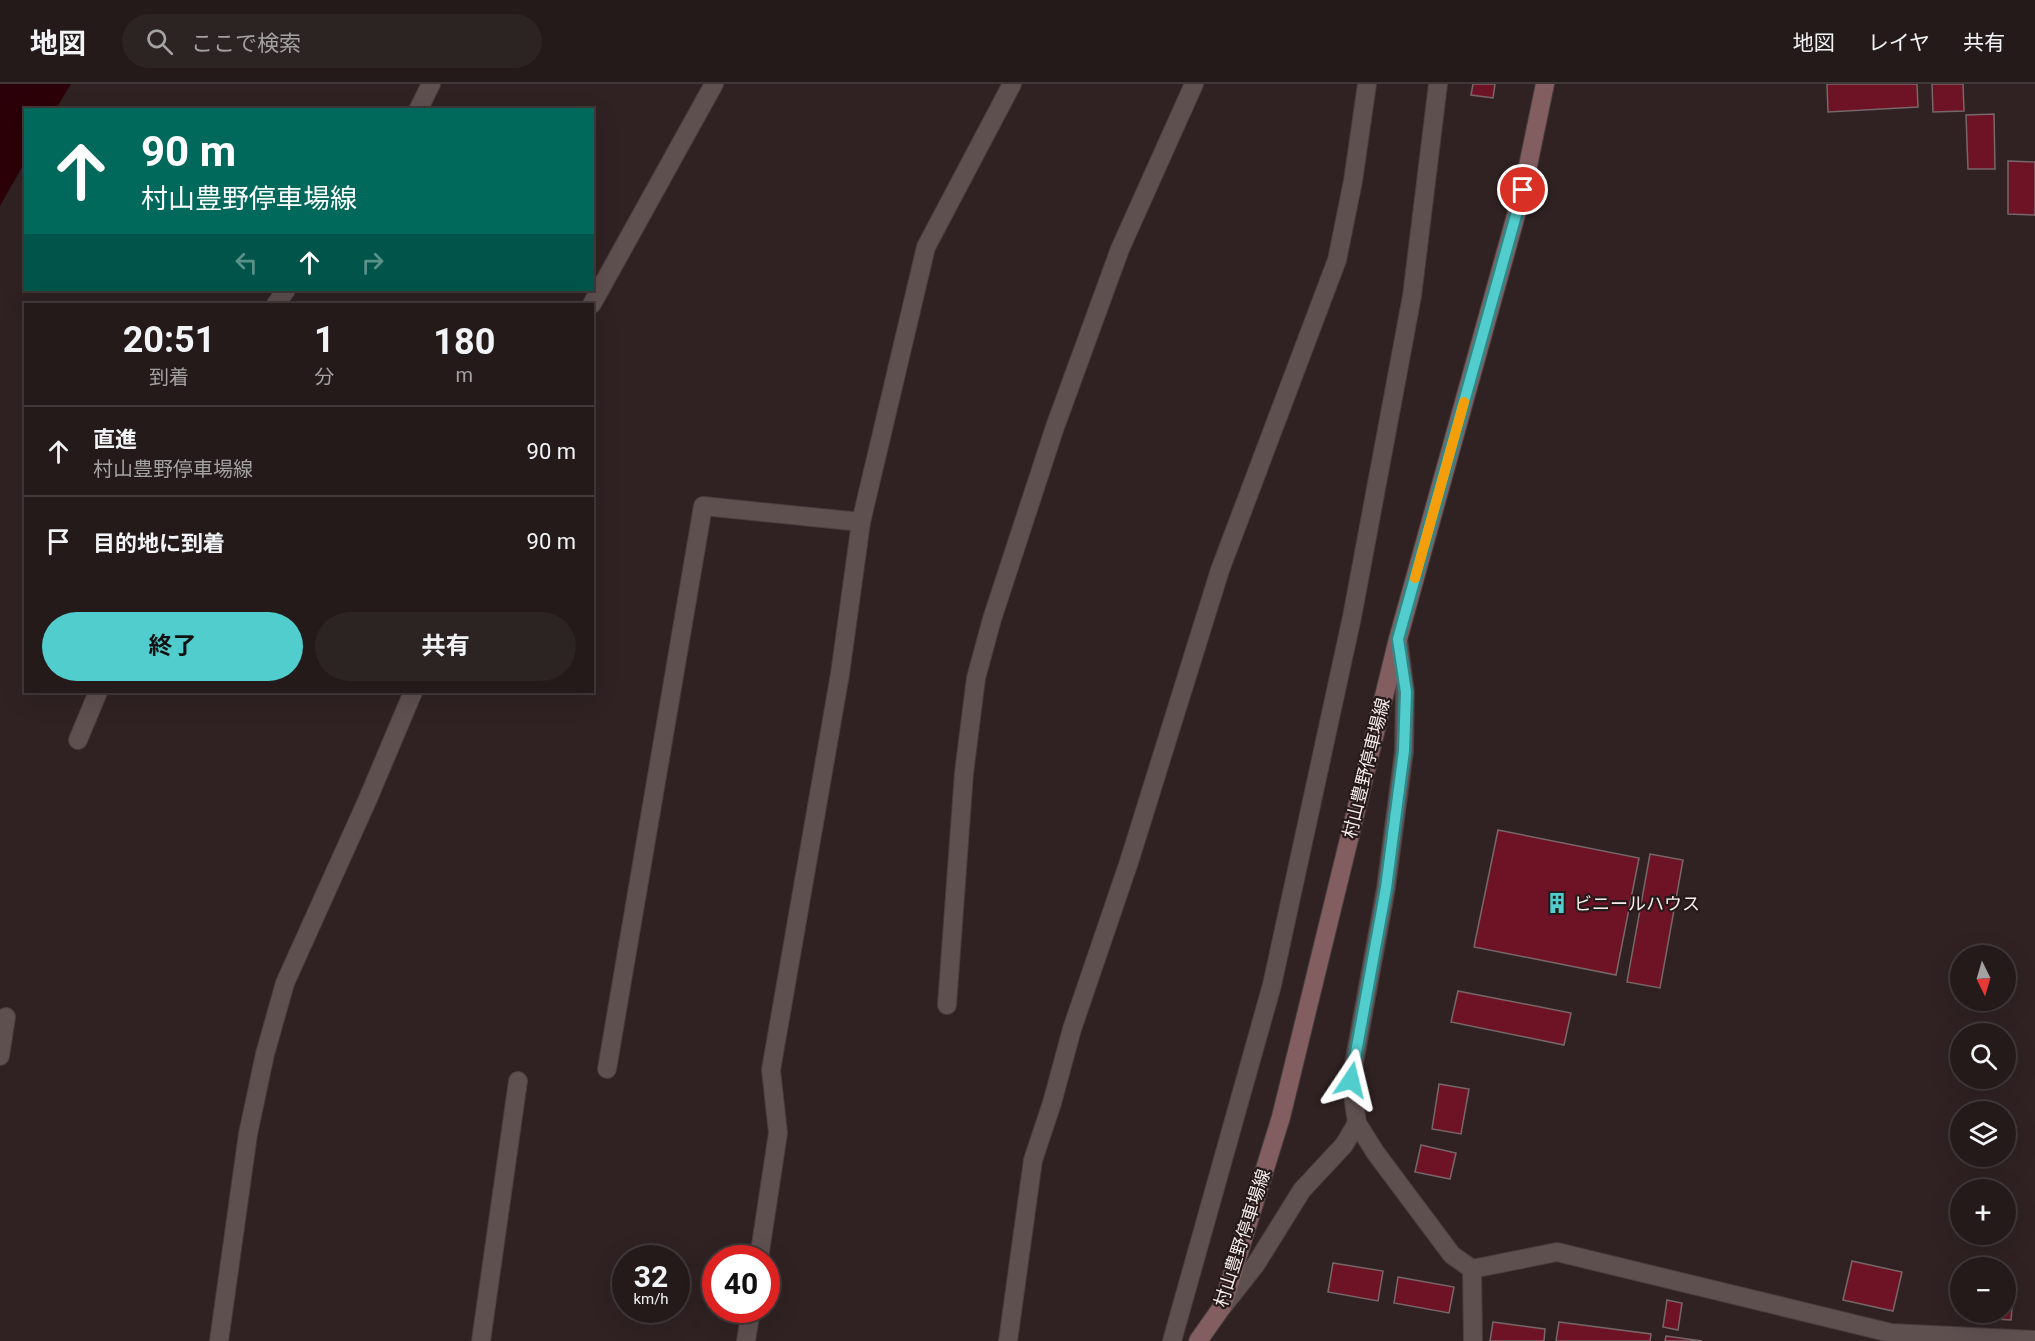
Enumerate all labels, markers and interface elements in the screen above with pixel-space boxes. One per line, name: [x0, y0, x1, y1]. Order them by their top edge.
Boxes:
search box: [122, 14, 542, 68]
icon: search: [143, 25, 176, 58]
text: 地図: [30, 27, 86, 60]
text: ここで検索: [191, 31, 301, 56]
text: 地図: [1793, 31, 1835, 55]
text: レイヤ: [1868, 31, 1930, 55]
text: 共有: [1963, 31, 2005, 55]
text: 90 m: [141, 127, 236, 176]
icon: ahead: [42, 132, 120, 210]
pin: [1497, 164, 1548, 215]
icon: arrive: [1506, 173, 1539, 206]
text: 村山豊野停車場線: [141, 183, 357, 215]
icon: left: [230, 246, 263, 279]
icon: ahead: [293, 246, 326, 279]
icon: right: [356, 246, 389, 279]
text: 20:51: [123, 319, 215, 361]
text: 1: [314, 319, 335, 361]
text: 180: [433, 321, 495, 363]
text: m: [456, 363, 473, 387]
text: 到着: [149, 365, 189, 389]
text: 分: [314, 365, 334, 389]
text: 直進: [93, 427, 137, 452]
icon: ahead: [42, 435, 75, 468]
text: 90 m: [527, 439, 576, 464]
text: 村山豊野停車場線: [93, 457, 253, 481]
icon: arrive: [42, 525, 75, 558]
text: 90 m: [527, 529, 576, 554]
text: 目的地に到着: [93, 531, 225, 556]
button: 終了: [42, 612, 303, 681]
button: 共有: [315, 612, 576, 681]
street label: 村山豊野停車場線: [1338, 696, 1394, 840]
building icon: ビニールハウス: [1545, 891, 1569, 915]
place label: ビニールハウス: [1574, 893, 1700, 914]
north arrow: [1950, 945, 2016, 1011]
map controls: [1950, 945, 2016, 1323]
button: search: [1950, 1023, 2016, 1089]
position arrow: [1319, 1048, 1383, 1112]
button: layers: [1950, 1101, 2016, 1167]
street label: 村山豊野停車場線: [1210, 1166, 1274, 1310]
button: +: [1950, 1179, 2016, 1245]
speed limit sign: 40: [702, 1245, 780, 1323]
button: −: [1950, 1257, 2016, 1323]
text: 32: [634, 1259, 668, 1294]
text: km/h: [633, 1290, 669, 1308]

